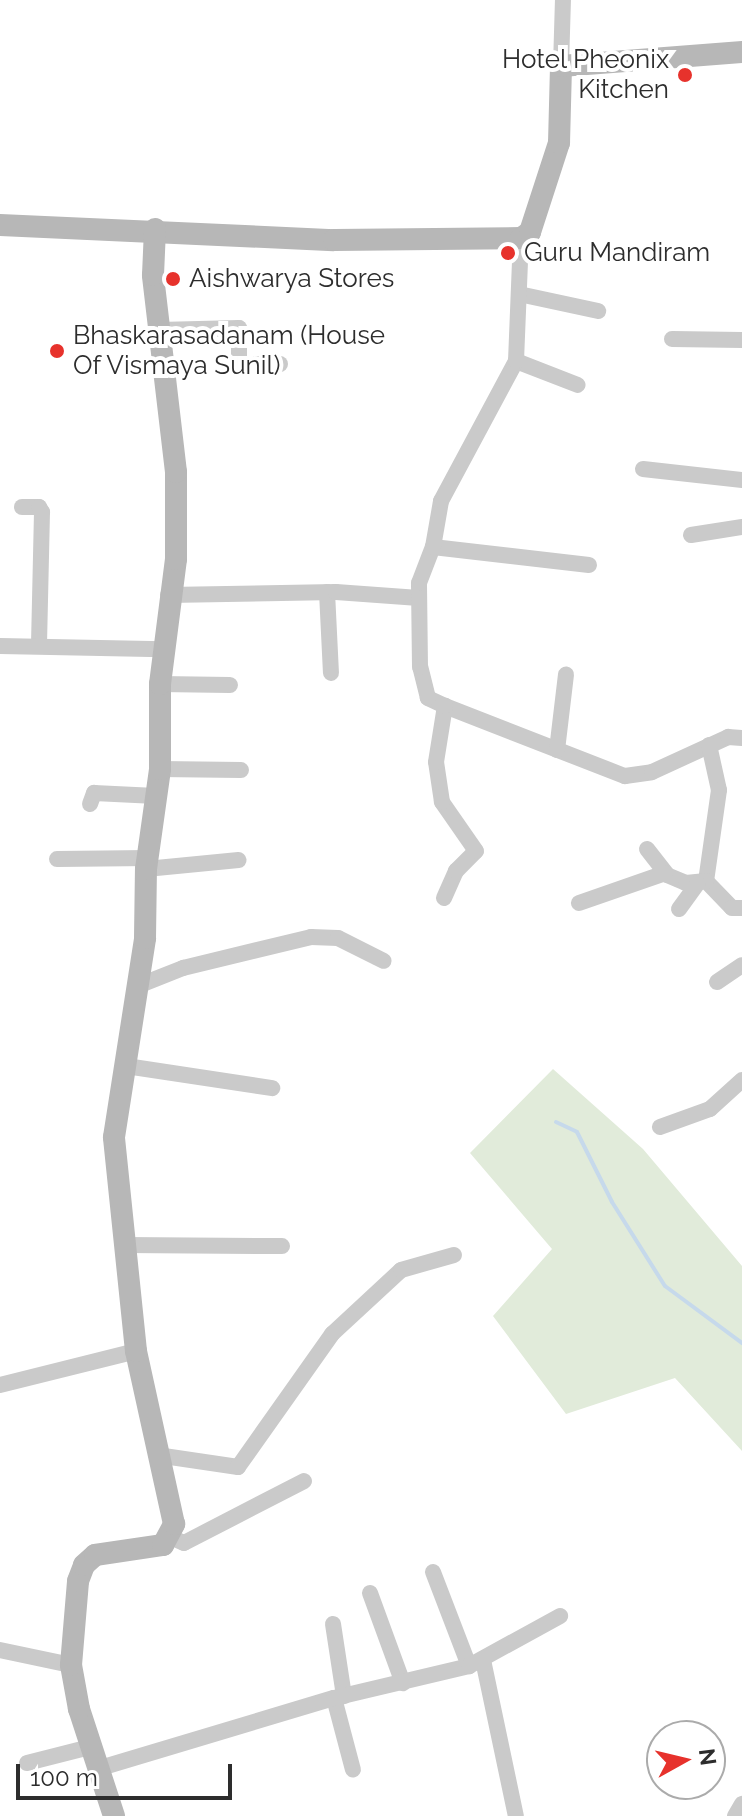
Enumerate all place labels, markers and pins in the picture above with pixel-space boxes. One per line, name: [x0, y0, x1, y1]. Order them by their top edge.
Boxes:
place label: Hotel Pheonix Kitchen: [501, 44, 669, 106]
marker: Hotel Pheonix Kitchen: [676, 66, 694, 84]
place label: Guru Mandiram: [524, 237, 710, 269]
marker: Guru Mandiram: [499, 244, 517, 262]
place label: Aishwarya Stores: [189, 263, 394, 295]
marker: Aishwarya Stores: [164, 270, 182, 288]
place label: Bhaskarasadanam (House Of Vismaya Sunil): [73, 320, 385, 382]
marker: Bhaskarasadanam (House Of Vismaya Sunil): [48, 342, 66, 360]

